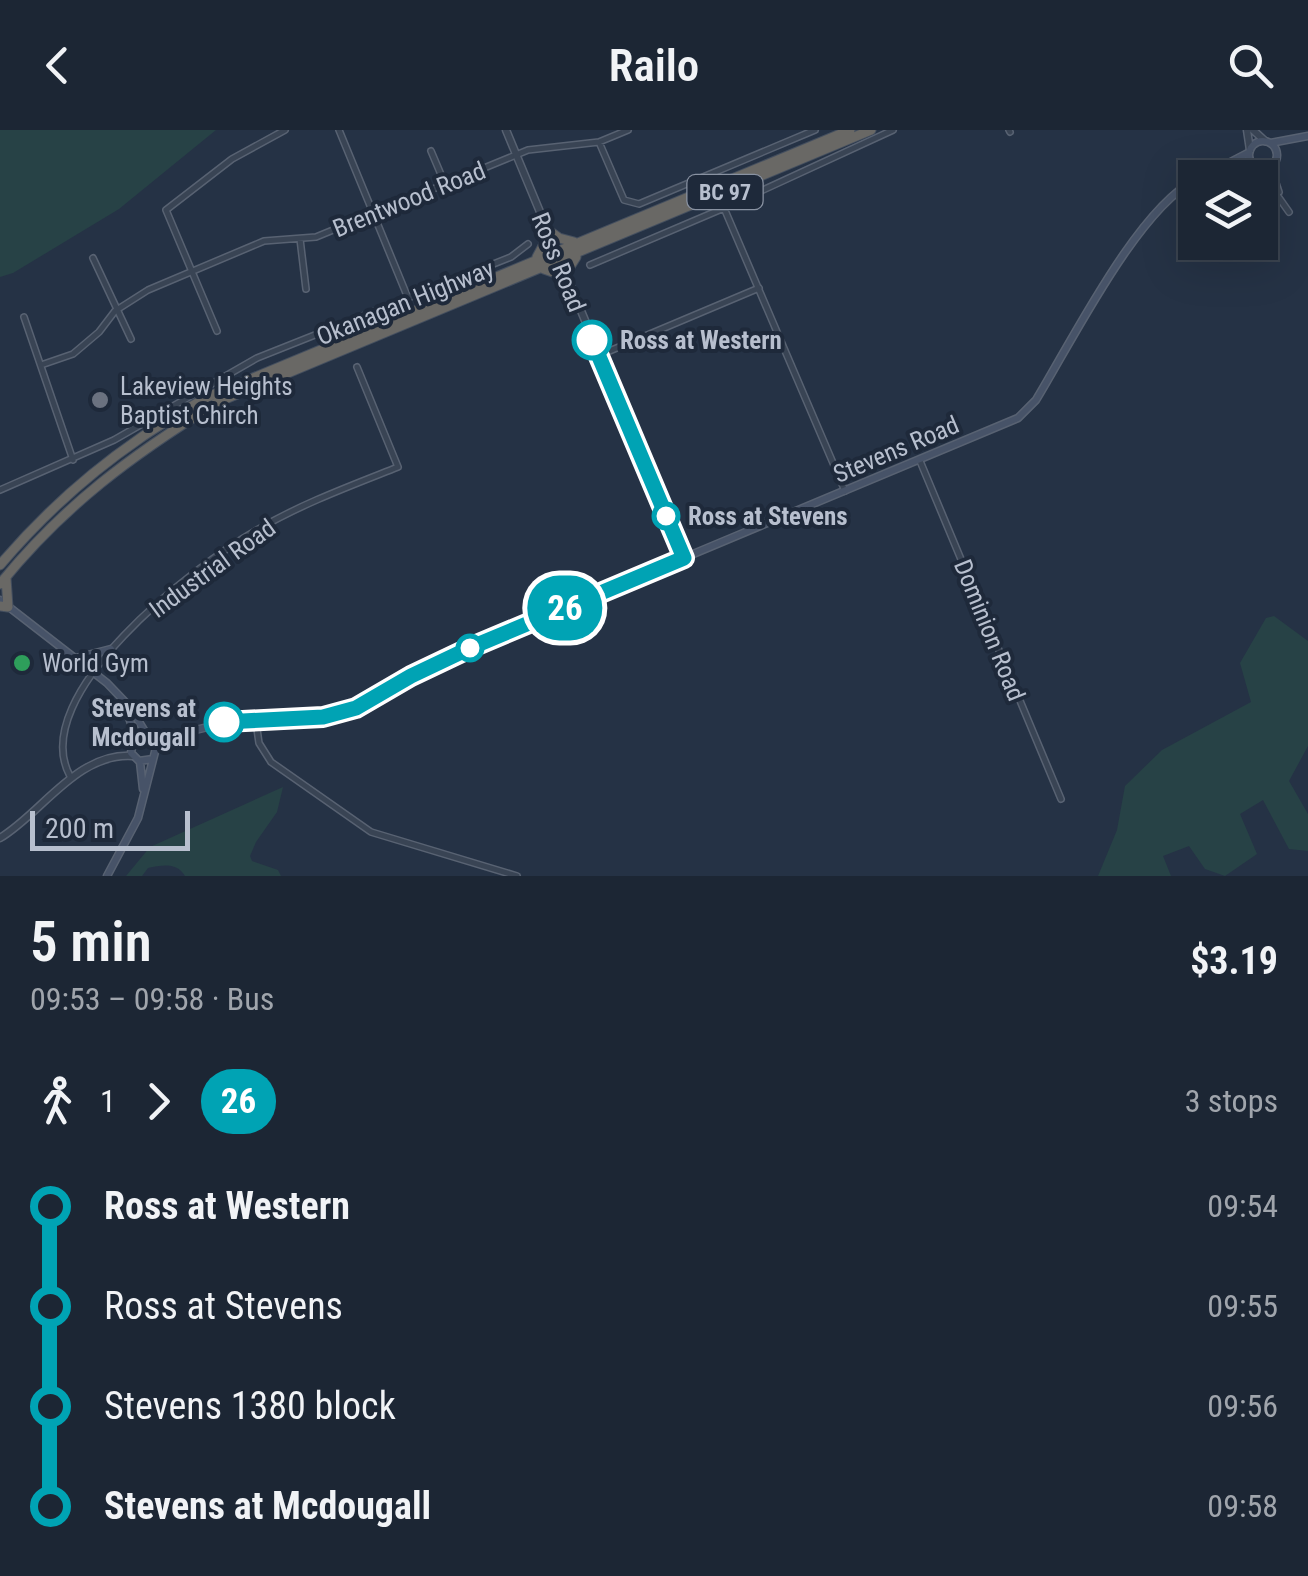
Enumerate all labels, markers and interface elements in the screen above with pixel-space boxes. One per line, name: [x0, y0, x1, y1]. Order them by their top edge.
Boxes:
icon: back: [30, 38, 85, 93]
icon: search: [1223, 38, 1278, 93]
text: Railo: [609, 39, 699, 92]
street label: Brentwood Road: [329, 156, 490, 243]
map controls: [1178, 160, 1278, 260]
button: layers: [1178, 160, 1278, 260]
road number: BC 97: [688, 175, 762, 209]
street label: Ross Road: [526, 208, 592, 316]
street label: Okanagan Highway: [312, 254, 498, 351]
marker: Ross at Western: [573, 321, 611, 359]
place label: Ross at Western: [620, 326, 782, 355]
place label: Lakeview Heights Baptist Chirch: [120, 372, 293, 430]
marker: Lakeview Heights Baptist Chirch: [89, 389, 111, 411]
street label: Stevens Road: [829, 410, 963, 489]
place label: Ross at Stevens: [688, 502, 848, 531]
marker: Ross at Stevens: [653, 503, 679, 529]
street label: Industrial Road: [144, 513, 281, 624]
street label: Dominion Road: [948, 555, 1031, 705]
line badge: 26: [520, 576, 610, 640]
text: 26: [547, 588, 583, 629]
unlabelled marker: [457, 635, 483, 661]
place label: World Gym: [42, 649, 149, 678]
marker: World Gym: [11, 652, 33, 674]
place label: Stevens at Mcdougall: [91, 694, 196, 752]
marker: Stevens at Mcdougall: [205, 703, 243, 741]
scale bar: [30, 806, 190, 850]
text: 200 m: [45, 812, 114, 845]
text: 5 min: [30, 910, 152, 974]
text: $3.19: [1190, 939, 1278, 983]
text: 09:53 – 09:58 · Bus: [30, 980, 274, 1018]
icon: walk: [30, 1074, 85, 1129]
icon: forward: [131, 1074, 186, 1129]
text: 26: [221, 1081, 256, 1122]
text: 1: [100, 1082, 116, 1120]
text: 3 stops: [1185, 1082, 1278, 1120]
text: Ross at Western: [104, 1184, 350, 1228]
text: 09:54: [1207, 1187, 1278, 1225]
text: Ross at Stevens: [104, 1284, 343, 1328]
text: 09:55: [1207, 1287, 1278, 1325]
text: Stevens 1380 block: [104, 1384, 396, 1428]
text: 09:56: [1207, 1387, 1278, 1425]
text: Stevens at Mcdougall: [104, 1484, 431, 1528]
text: 09:58: [1207, 1487, 1278, 1525]

